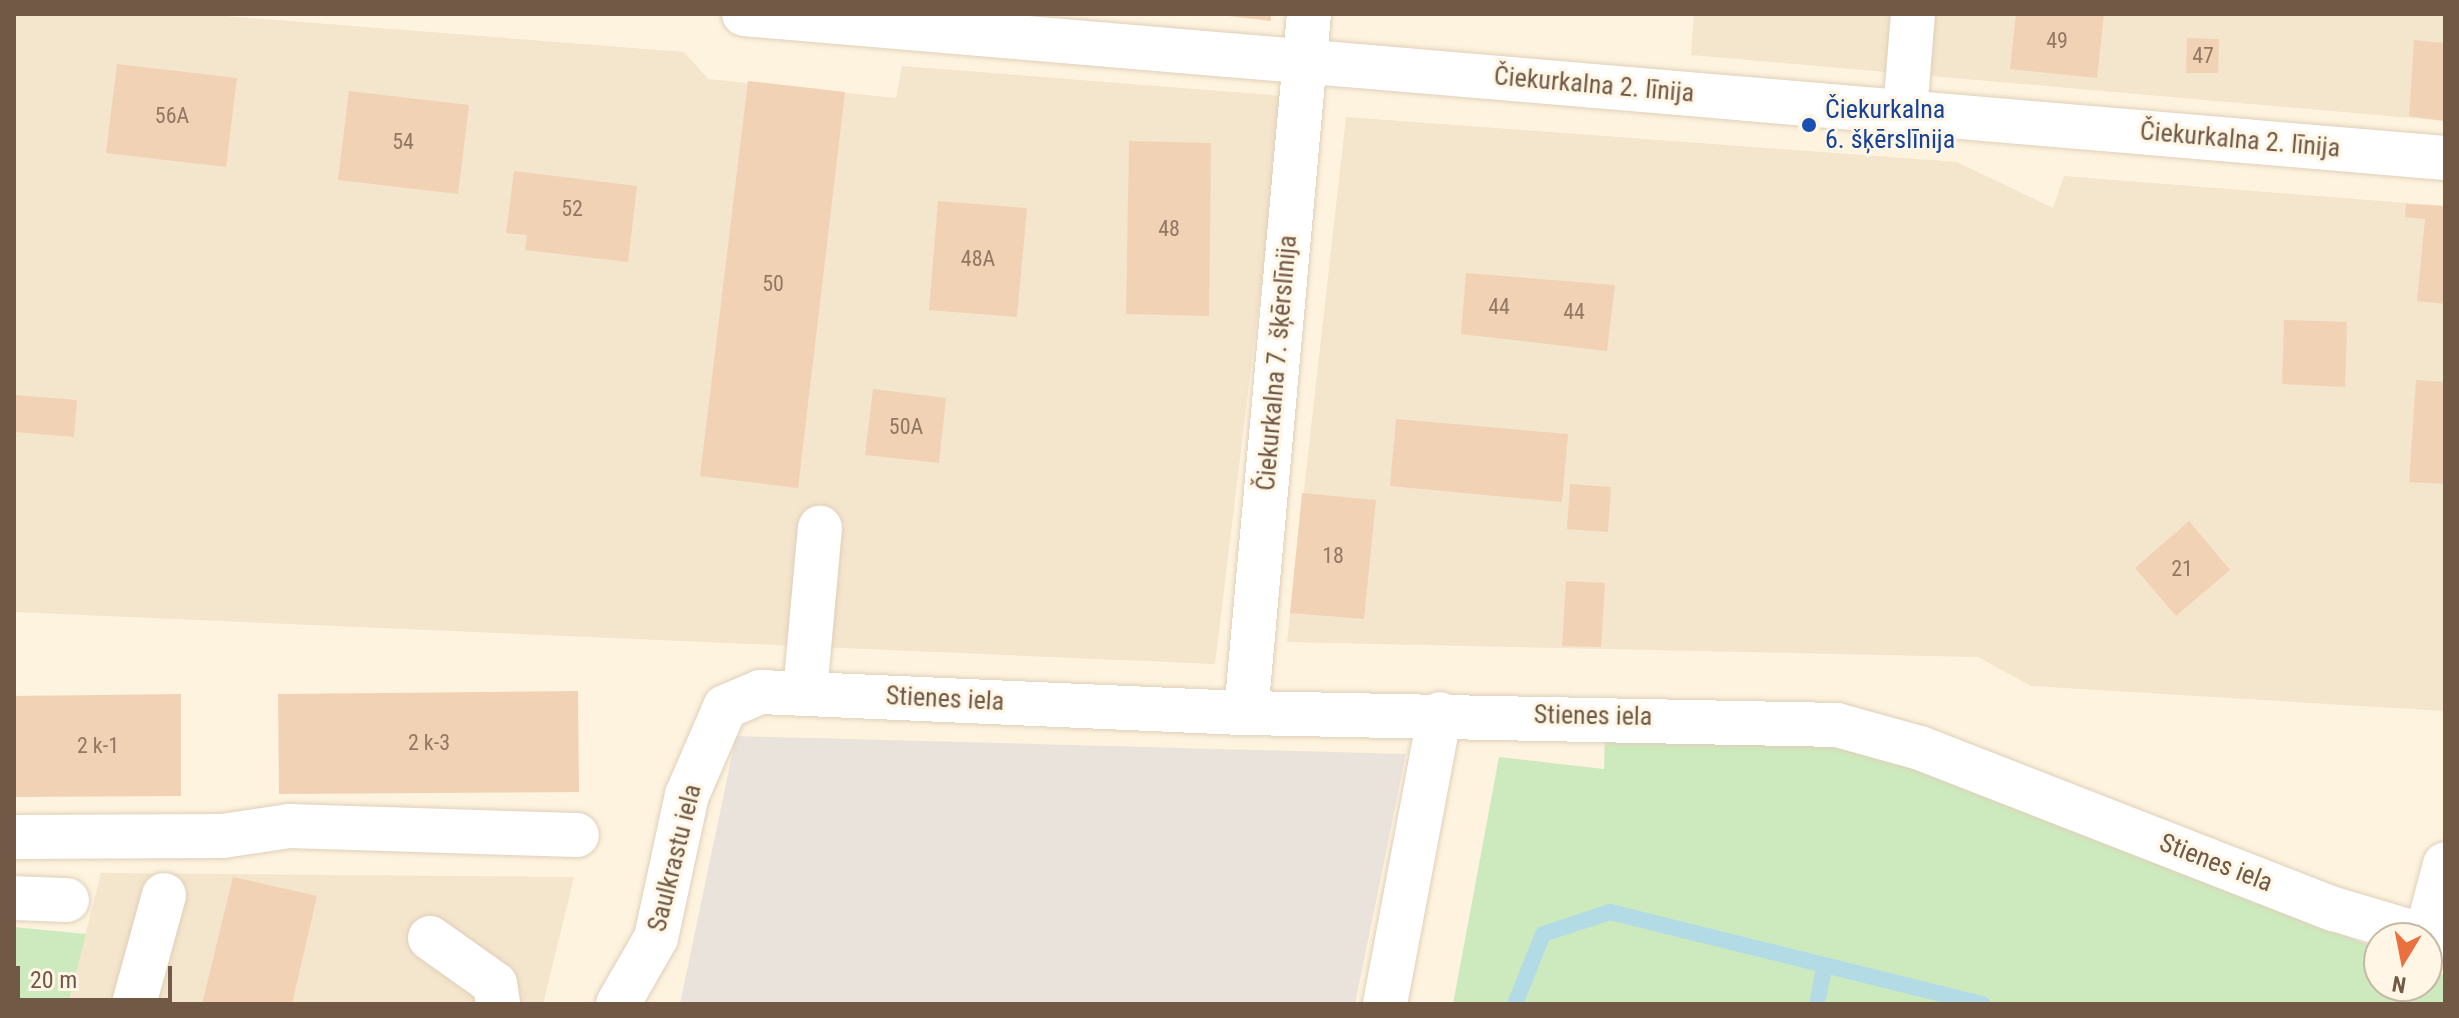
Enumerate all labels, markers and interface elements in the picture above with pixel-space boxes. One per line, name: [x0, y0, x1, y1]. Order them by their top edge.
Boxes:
house number: 49: [2046, 28, 2068, 54]
house number: 47: [2192, 43, 2214, 69]
street label: Čiekurkalna 2. līnija: [1493, 61, 1695, 109]
place label: Čiekurkalna 6. šķērslīnija: [1825, 94, 1955, 156]
house number: 56A: [155, 103, 189, 129]
marker: Čiekurkalna 6. šķērslīnija: [1800, 116, 1818, 134]
street label: Čiekurkalna 2. līnija: [2139, 116, 2341, 164]
house number: 54: [392, 129, 414, 155]
house number: 52: [561, 196, 583, 222]
house number: 48: [1158, 216, 1180, 242]
street label: Čiekurkalna 7. šķērslīnija: [1250, 234, 1304, 492]
house number: 48A: [961, 246, 995, 272]
house number: 50: [762, 271, 784, 297]
house number: 44: [1488, 294, 1510, 320]
house number: 44: [1563, 299, 1585, 325]
house number: 50A: [889, 414, 923, 440]
house number: 18: [1322, 543, 1344, 569]
house number: 21: [2171, 556, 2193, 582]
street label: Stienes iela: [885, 680, 1005, 718]
street label: Stienes iela: [1533, 699, 1653, 733]
house number: 2 k-3: [408, 730, 450, 756]
house number: 2 k-1: [77, 733, 119, 759]
street label: Saulkrastu iela: [642, 781, 708, 935]
street label: Stienes iela: [2155, 827, 2277, 899]
north arrow: [2363, 922, 2443, 1002]
scale bar: [20, 950, 176, 1000]
text: 20 m: [30, 966, 77, 994]
text: N: [2390, 971, 2408, 998]

